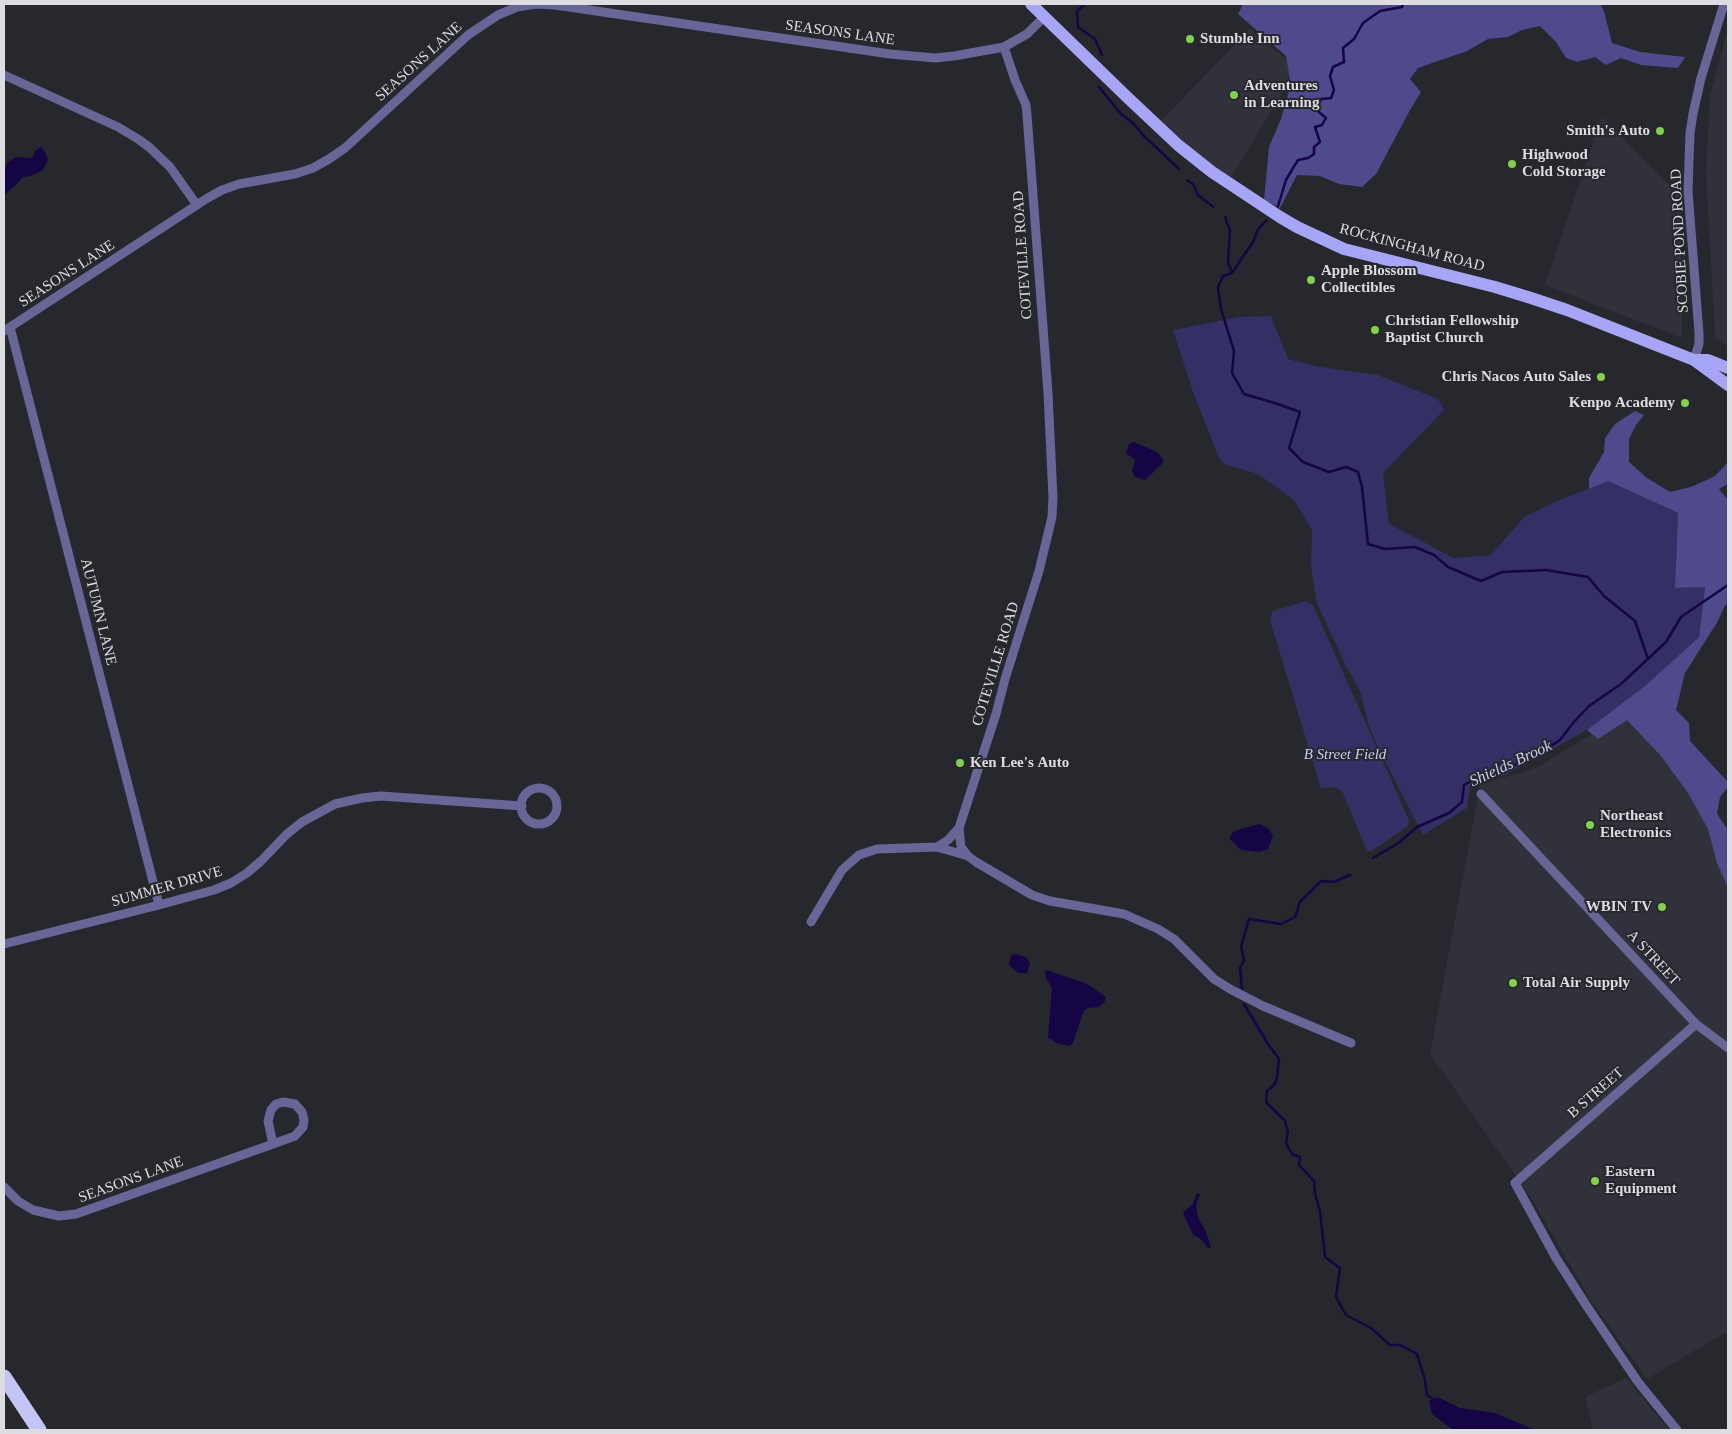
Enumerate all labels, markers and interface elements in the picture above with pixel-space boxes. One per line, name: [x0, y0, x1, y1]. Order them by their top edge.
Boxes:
street label: SEASONS LANE: [784, 16, 896, 50]
street label: SEASONS LANE: [372, 18, 466, 106]
place label: Stumble Inn: [1200, 30, 1280, 48]
marker: Stumble Inn: [1184, 33, 1196, 45]
place label: Adventures in Learning: [1244, 77, 1319, 112]
marker: Adventures in Learning: [1228, 89, 1240, 101]
place label: Smith's Auto: [1566, 122, 1650, 140]
marker: Smith's Auto: [1654, 125, 1666, 137]
place label: Highwood Cold Storage: [1522, 146, 1606, 181]
marker: Highwood Cold Storage: [1506, 158, 1518, 170]
street label: SCOBIE POND ROAD: [1667, 169, 1693, 313]
street label: COTEVILLE ROAD: [1010, 190, 1036, 320]
street label: ROCKINGHAM ROAD: [1337, 220, 1487, 276]
street label: SEASONS LANE: [16, 236, 118, 312]
place label: Apple Blossom Collectibles: [1321, 262, 1416, 297]
marker: Apple Blossom Collectibles: [1305, 274, 1317, 286]
place label: Christian Fellowship Baptist Church: [1385, 312, 1519, 347]
marker: Christian Fellowship Baptist Church: [1369, 324, 1381, 336]
place label: Chris Nacos Auto Sales: [1441, 368, 1591, 386]
marker: Chris Nacos Auto Sales: [1595, 371, 1607, 383]
place label: Kenpo Academy: [1569, 394, 1675, 412]
marker: Kenpo Academy: [1679, 397, 1691, 409]
street label: AUTUMN LANE: [76, 557, 120, 667]
street label: COTEVILLE ROAD: [969, 600, 1023, 728]
water label: Shields Brook: [1467, 737, 1555, 791]
park label: B Street Field: [1304, 746, 1386, 764]
place label: Ken Lee's Auto: [970, 754, 1069, 772]
marker: Ken Lee's Auto: [954, 757, 966, 769]
place label: Northeast Electronics: [1600, 807, 1671, 842]
marker: Northeast Electronics: [1584, 819, 1596, 831]
street label: SUMMER DRIVE: [109, 863, 225, 911]
place label: WBIN TV: [1586, 898, 1652, 916]
marker: WBIN TV: [1656, 901, 1668, 913]
street label: A STREET: [1623, 926, 1683, 990]
place label: Total Air Supply: [1523, 974, 1630, 992]
marker: Total Air Supply: [1507, 977, 1519, 989]
street label: B STREET: [1564, 1064, 1628, 1122]
street label: SEASONS LANE: [76, 1153, 186, 1207]
place label: Eastern Equipment: [1605, 1163, 1677, 1198]
marker: Eastern Equipment: [1589, 1175, 1601, 1187]

